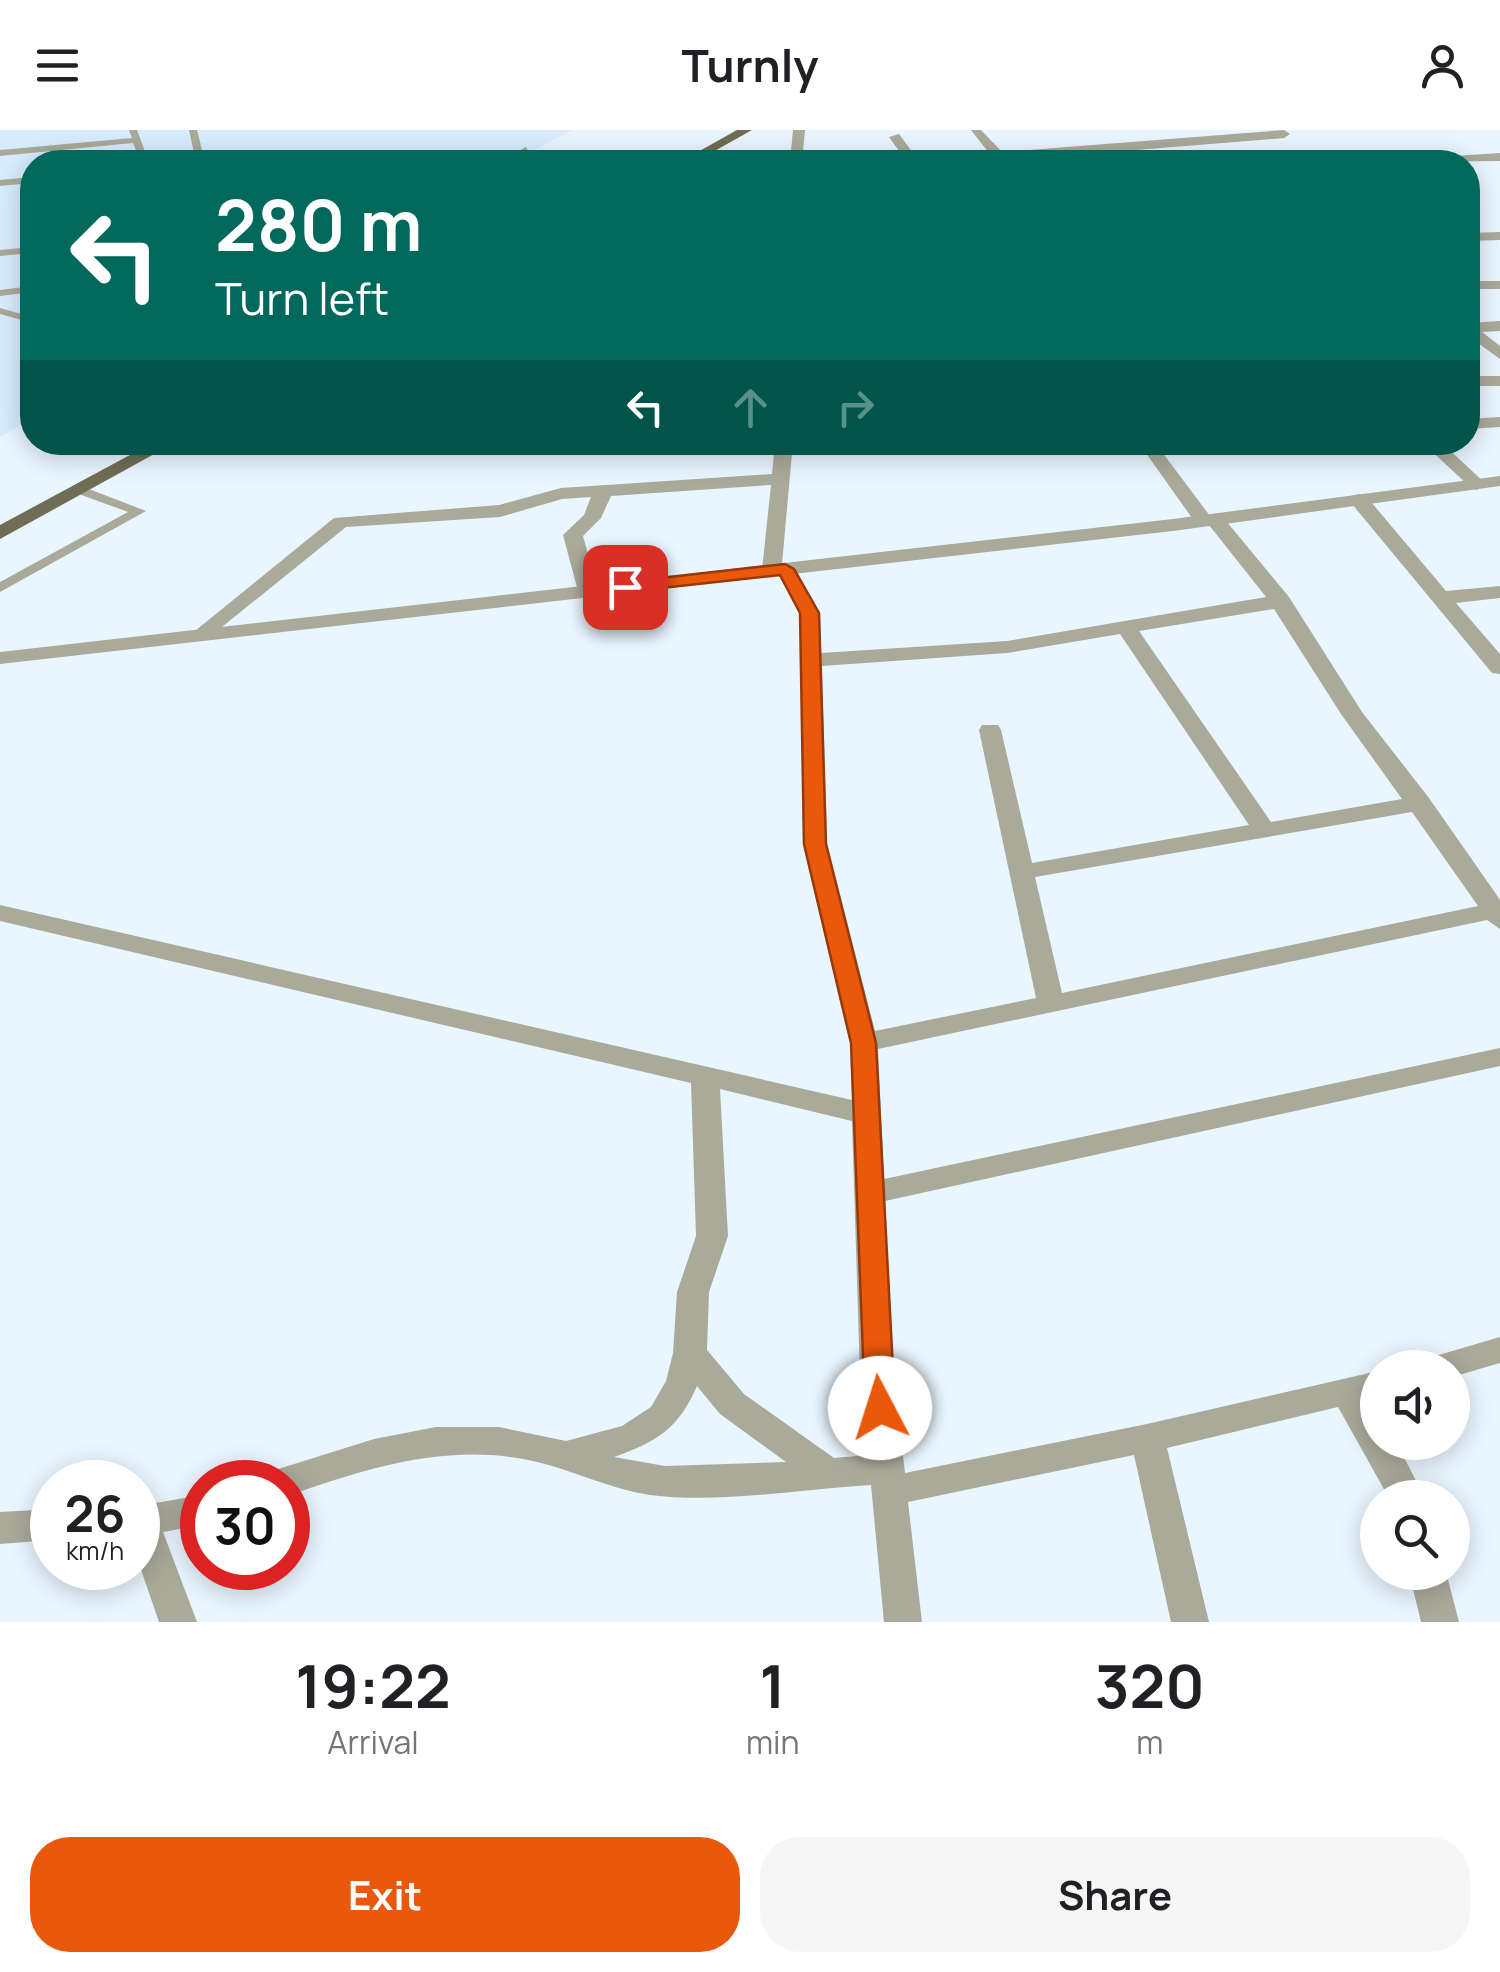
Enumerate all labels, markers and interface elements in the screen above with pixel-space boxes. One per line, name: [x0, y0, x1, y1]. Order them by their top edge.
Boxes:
text: Turnly: [681, 34, 819, 96]
icon: menu: [30, 38, 85, 93]
icon: person: [1415, 38, 1470, 93]
text: 280 m: [215, 176, 423, 272]
icon: left: [50, 190, 180, 320]
text: Turn left: [215, 267, 389, 329]
icon: left: [618, 380, 673, 435]
icon: ahead: [723, 380, 778, 435]
icon: right: [828, 380, 883, 435]
pin: [583, 545, 668, 630]
icon: arrive: [598, 560, 653, 615]
map controls: [1360, 1350, 1470, 1590]
button: sound: [1360, 1350, 1470, 1460]
position arrow: [828, 1356, 932, 1460]
speed limit sign: 30: [180, 1460, 310, 1590]
text: 26: [65, 1479, 125, 1547]
button: search: [1360, 1480, 1470, 1590]
text: km/h: [66, 1533, 124, 1568]
text: 19:22: [295, 1644, 451, 1726]
text: 1: [760, 1644, 786, 1726]
text: 320: [1095, 1644, 1205, 1726]
text: Arrival: [327, 1720, 419, 1764]
text: min: [746, 1720, 800, 1764]
text: m: [1136, 1720, 1163, 1764]
button: Exit: [30, 1837, 740, 1952]
button: Share: [760, 1837, 1470, 1952]

